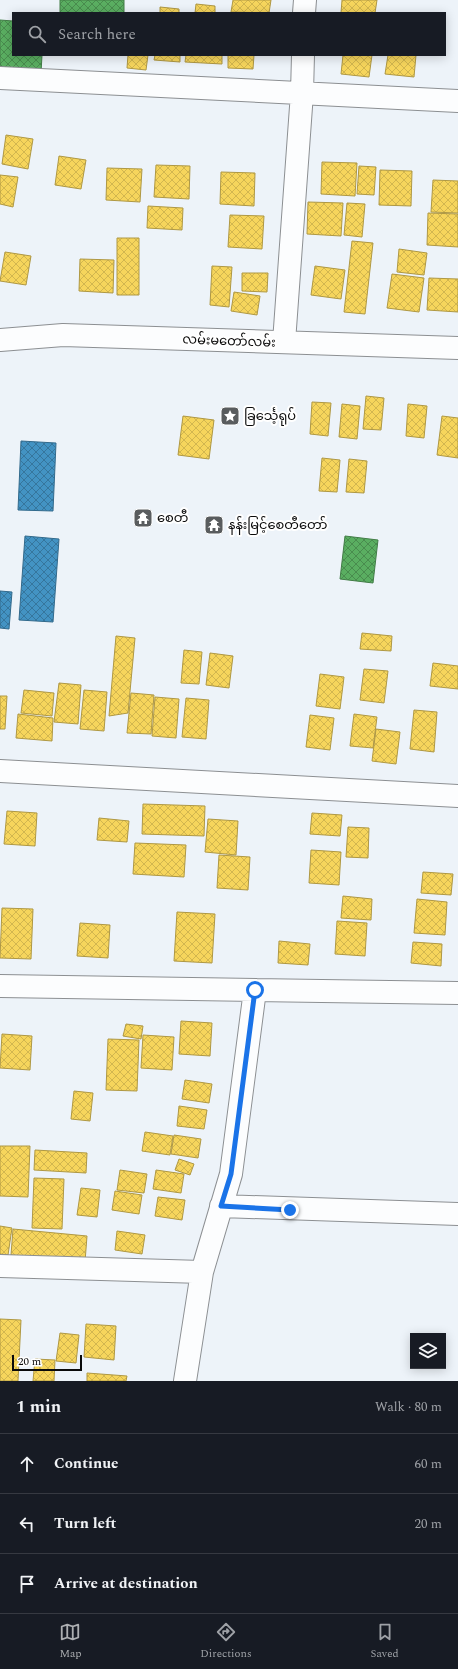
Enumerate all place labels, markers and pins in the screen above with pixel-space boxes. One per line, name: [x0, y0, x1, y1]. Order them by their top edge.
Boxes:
place icon: ခြင်္သေ့ရုပ်: [219, 405, 241, 427]
place label: ခြင်္သေ့ရုပ်: [244, 406, 296, 426]
temple icon: စေတီ: [132, 507, 154, 529]
place label: စေတီ: [157, 508, 188, 528]
temple icon: နန်းမြင့်စေတီတော်: [203, 514, 225, 536]
place label: နန်းမြင့်စေတီတော်: [228, 515, 328, 535]

